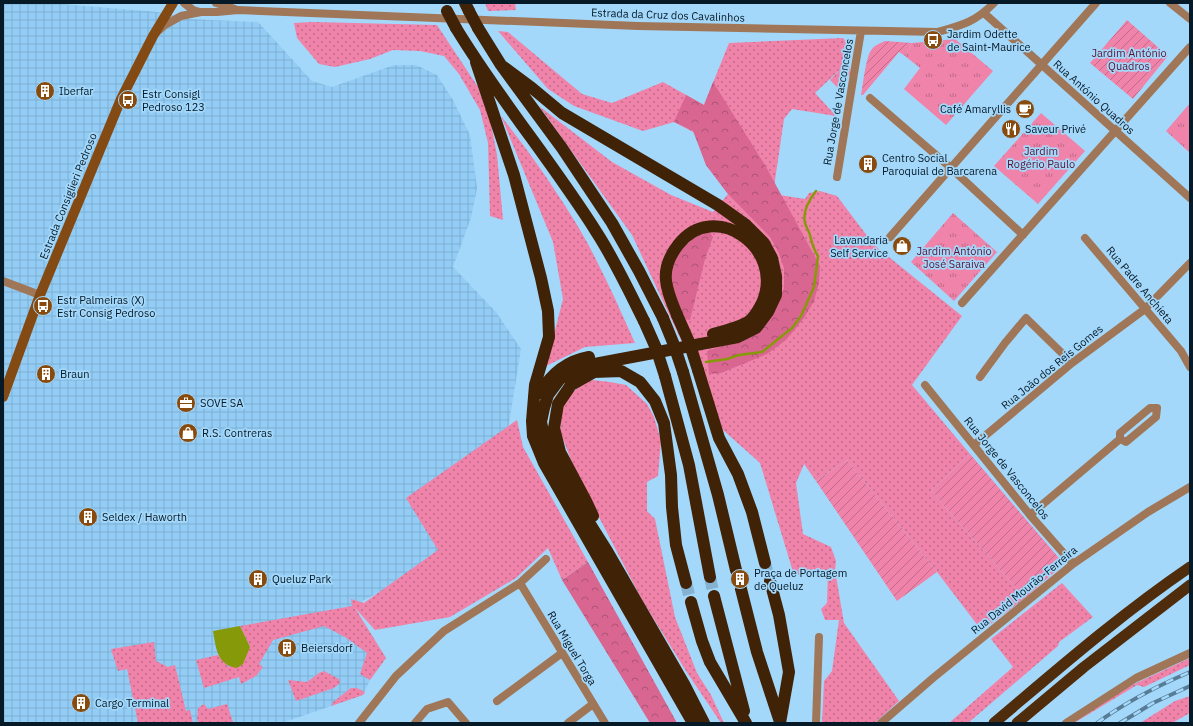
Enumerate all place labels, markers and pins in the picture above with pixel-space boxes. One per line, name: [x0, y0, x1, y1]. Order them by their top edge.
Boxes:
place label: Jardim Odette de Saint-Maurice: [947, 27, 1031, 54]
bus stop icon: Jardim Odette de Saint-Maurice: [922, 29, 944, 51]
building icon: Iberfar: [34, 80, 56, 102]
place label: Iberfar: [59, 84, 93, 98]
place label: Estr Consigl Pedroso 123: [142, 87, 205, 114]
bus stop icon: Estr Consigl Pedroso 123: [117, 89, 139, 111]
cafe icon: Café Amaryllis: [1014, 98, 1036, 120]
place label: Café Amaryllis: [940, 102, 1011, 116]
restaurant icon: Saveur Privé: [1000, 118, 1022, 140]
place label: Saveur Privé: [1025, 122, 1086, 136]
place label: Centro Social Paroquial de Barcarena: [882, 151, 997, 178]
building icon: Centro Social Paroquial de Barcarena: [857, 153, 879, 175]
place label: Lavandaria Self Service: [830, 233, 888, 260]
shop icon: Lavandaria Self Service: [891, 235, 913, 257]
place label: Estr Palmeiras (X) Estr Consig Pedroso: [57, 293, 155, 320]
bus stop icon: Estr Palmeiras (X) Estr Consig Pedroso: [32, 295, 54, 317]
building icon: Braun: [35, 363, 57, 385]
place label: Braun: [60, 367, 90, 381]
office icon: SOVE SA: [175, 392, 197, 414]
place label: SOVE SA: [200, 396, 243, 410]
shop icon: R.S. Contreras: [177, 422, 199, 444]
place label: R.S. Contreras: [202, 426, 272, 440]
building icon: Seldex / Haworth: [77, 506, 99, 528]
place label: Seldex / Haworth: [102, 510, 187, 524]
place label: Praça de Portagem de Queluz: [754, 566, 847, 593]
building icon: Queluz Park: [247, 568, 269, 590]
building icon: Praça de Portagem de Queluz: [729, 568, 751, 590]
place label: Queluz Park: [272, 572, 331, 586]
building icon: Beiersdorf: [276, 637, 298, 659]
place label: Beiersdorf: [301, 641, 353, 655]
building icon: Cargo Terminal: [70, 692, 92, 714]
place label: Cargo Terminal: [95, 696, 169, 710]

